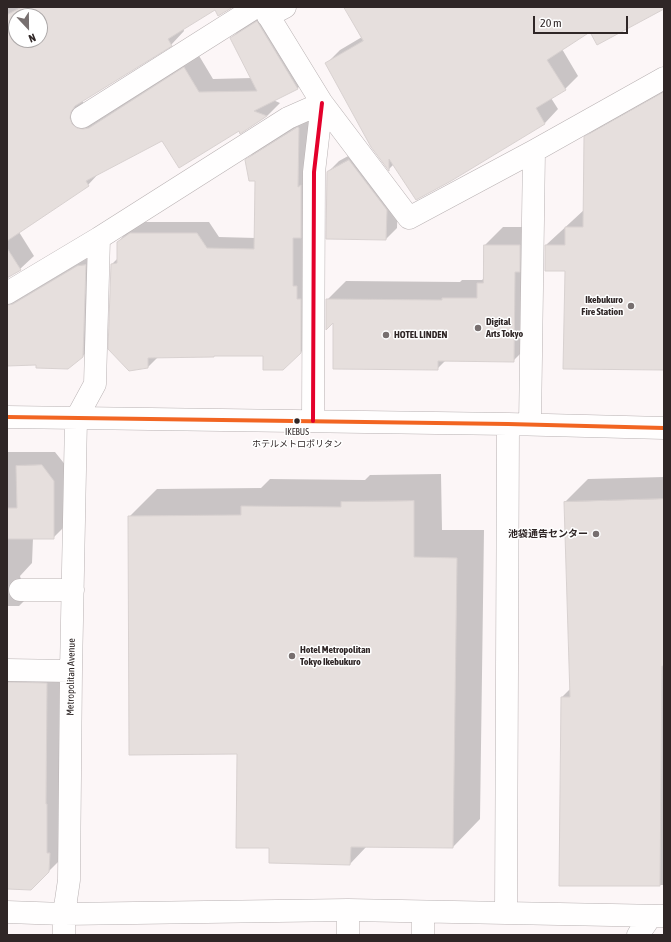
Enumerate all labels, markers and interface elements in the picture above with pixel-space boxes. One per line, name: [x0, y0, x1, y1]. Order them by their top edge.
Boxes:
north arrow: [8, 8, 48, 48]
scale bar: [535, 8, 630, 34]
text: 20 m: [540, 16, 562, 30]
text: N: [27, 31, 37, 45]
place label: Ikebukuro Fire Station: [581, 294, 623, 318]
marker: Ikebukuro Fire Station: [626, 301, 636, 311]
place label: Digital Arts Tokyo: [486, 316, 523, 340]
marker: Digital Arts Tokyo: [473, 323, 483, 333]
place label: HOTEL LINDEN: [394, 329, 447, 341]
marker: HOTEL LINDEN: [381, 330, 391, 340]
marker: IKEBUS ホテルメトロポリタン: [292, 416, 302, 426]
place label: IKEBUS ホテルメトロポリタン: [252, 427, 342, 448]
place label: 池袋通告センター: [508, 528, 588, 540]
marker: 池袋通告センター: [591, 529, 601, 539]
street label: Metropolitan Avenue: [64, 638, 78, 716]
place label: Hotel Metropolitan Tokyo Ikebukuro: [300, 644, 370, 668]
marker: Hotel Metropolitan Tokyo Ikebukuro: [287, 651, 297, 661]

